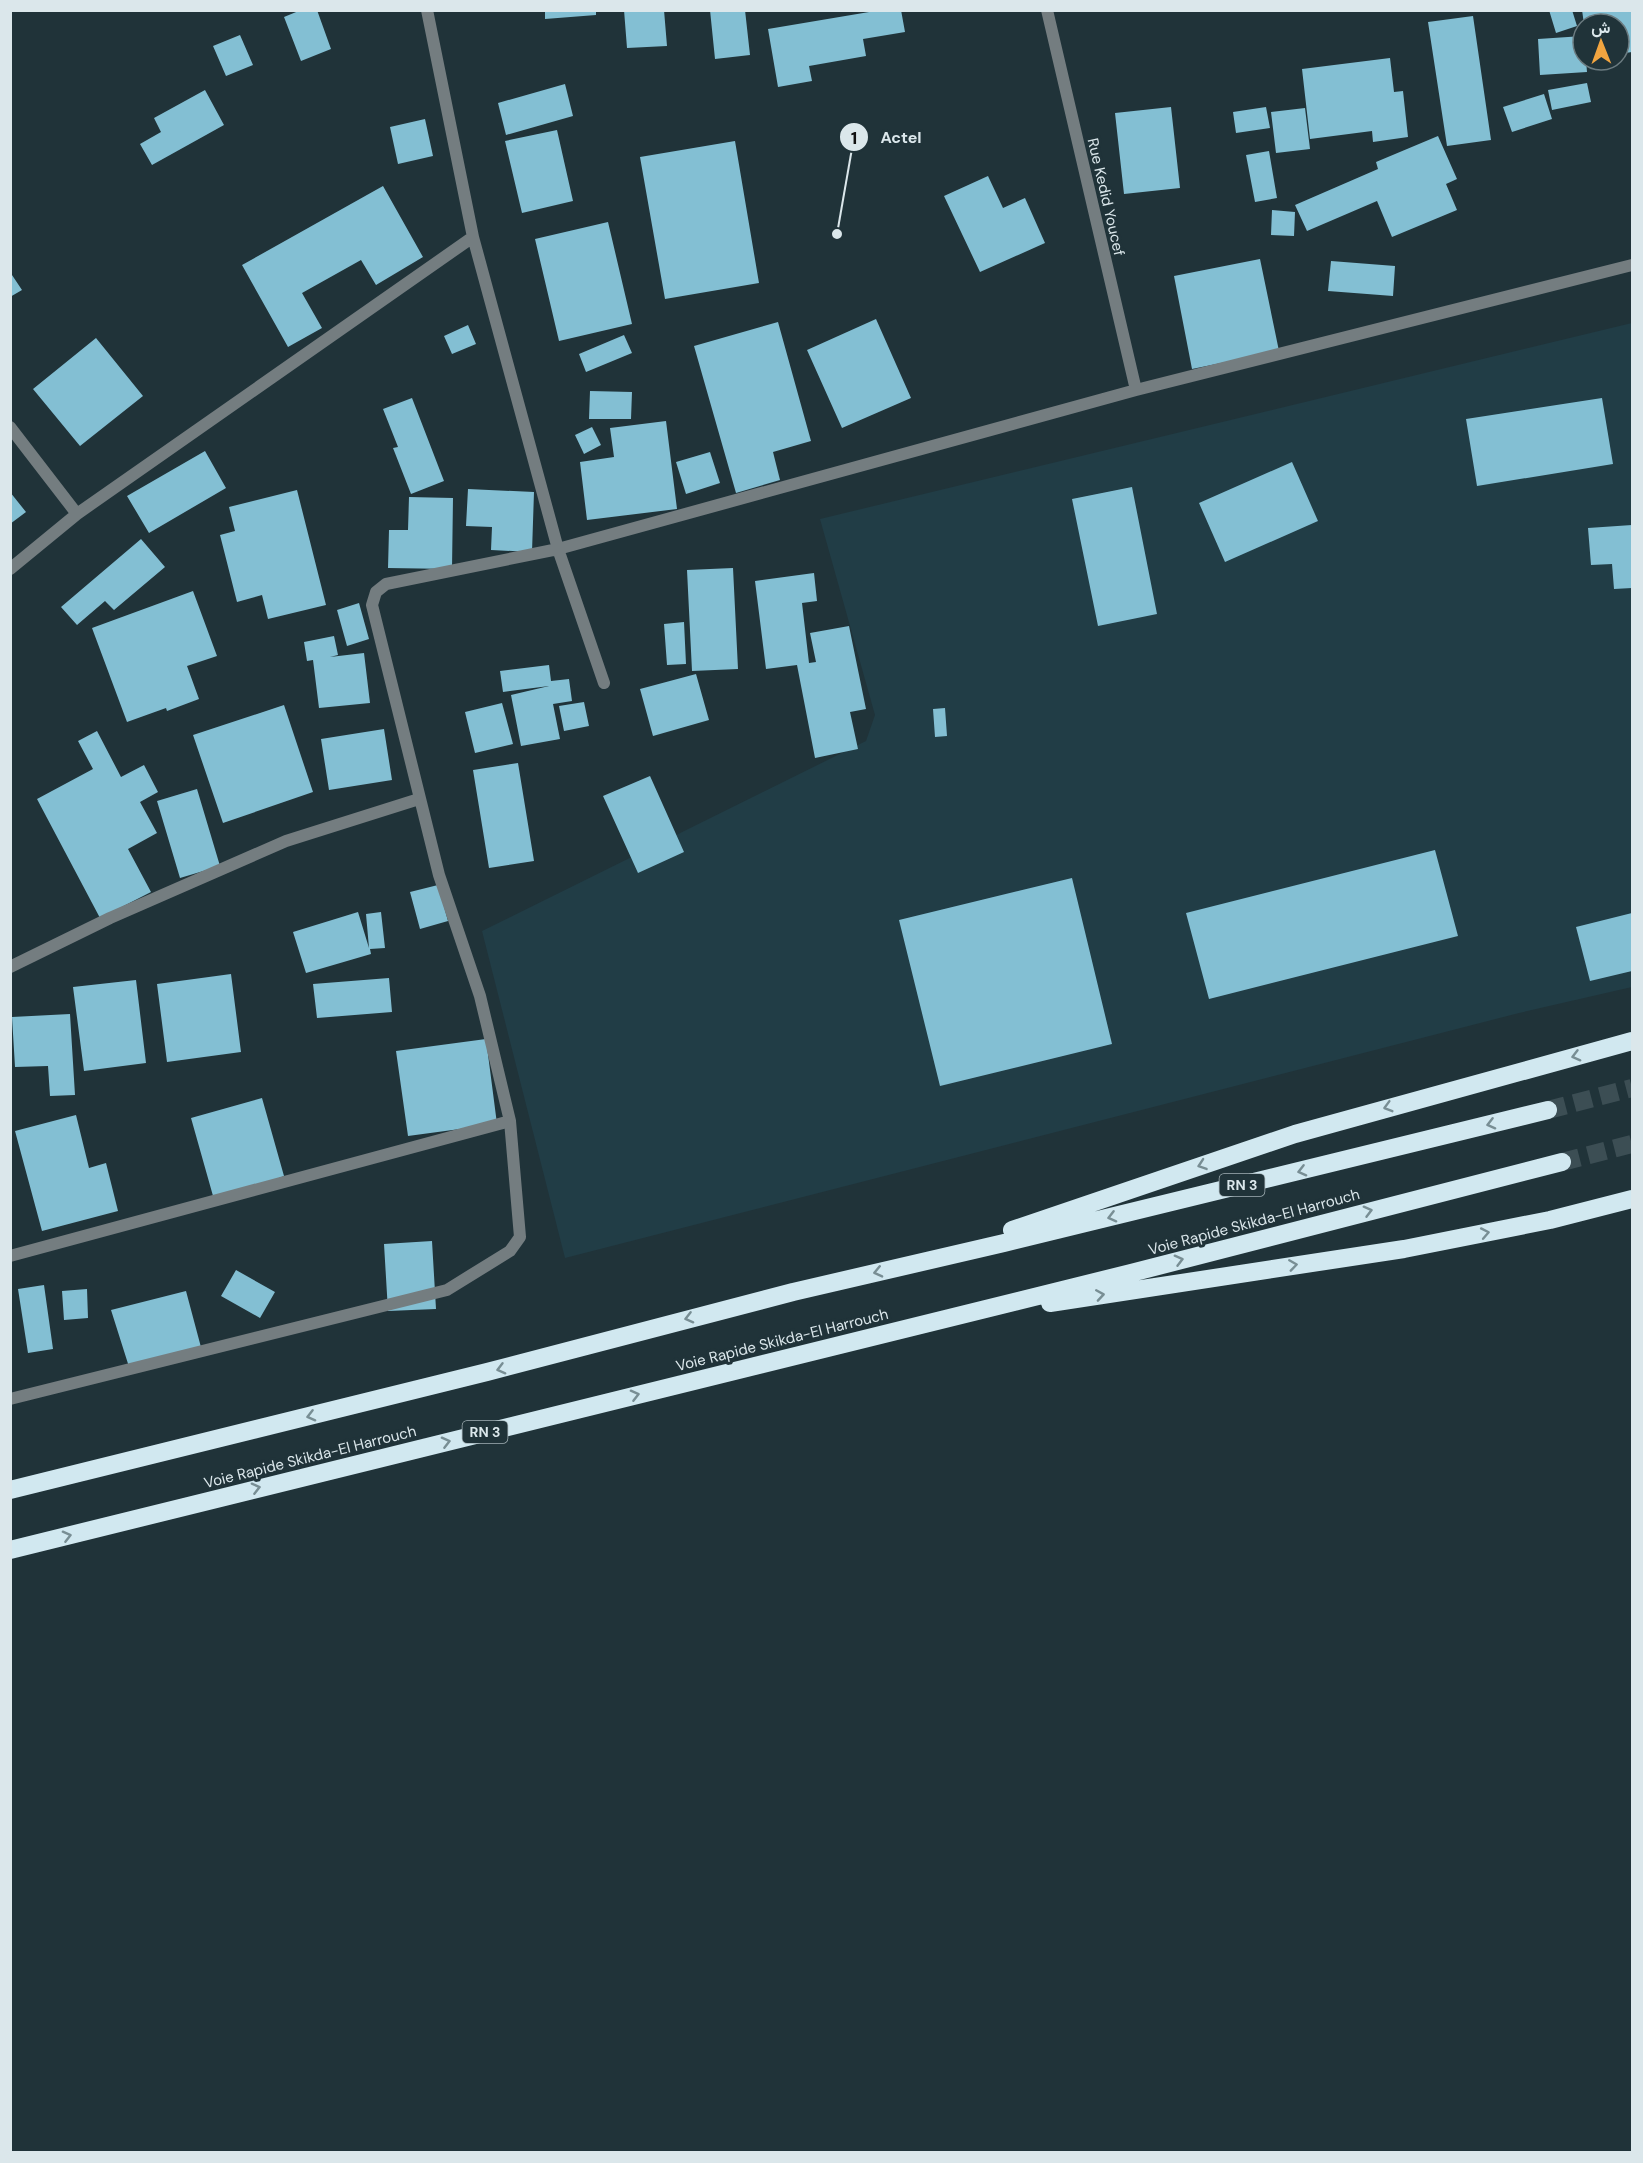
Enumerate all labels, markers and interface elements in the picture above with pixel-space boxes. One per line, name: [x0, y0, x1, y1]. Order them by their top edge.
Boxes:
north arrow: [1571, 12, 1631, 72]
text: ش: [1591, 17, 1611, 38]
callout: Actel: [839, 120, 934, 154]
text: 1: [851, 126, 857, 150]
text: Actel: [880, 127, 922, 148]
street label: Rue Kedid Youcef: [1083, 136, 1129, 258]
one-way arrow: [1571, 1049, 1582, 1061]
one-way arrow: [1383, 1100, 1394, 1112]
one-way arrow: [1486, 1117, 1496, 1130]
one-way arrow: [1197, 1157, 1207, 1170]
one-way arrow: [1297, 1163, 1307, 1176]
road number: RN 3: [1220, 1174, 1264, 1196]
street label: Voie Rapide Skikda-El Harrouch: [1146, 1184, 1362, 1260]
one-way arrow: [1362, 1206, 1373, 1218]
one-way arrow: [1107, 1209, 1117, 1222]
one-way arrow: [1480, 1227, 1490, 1240]
one-way arrow: [1174, 1255, 1184, 1268]
one-way arrow: [1288, 1259, 1298, 1271]
one-way arrow: [874, 1264, 884, 1277]
one-way arrow: [1096, 1290, 1105, 1302]
street label: Voie Rapide Skikda-El Harrouch: [674, 1304, 890, 1376]
one-way arrow: [684, 1311, 695, 1323]
one-way arrow: [496, 1361, 506, 1374]
one-way arrow: [630, 1390, 640, 1403]
one-way arrow: [307, 1408, 317, 1421]
street label: Voie Rapide Skikda-El Harrouch: [202, 1421, 418, 1493]
road number: RN 3: [462, 1421, 508, 1443]
one-way arrow: [441, 1436, 451, 1449]
one-way arrow: [251, 1483, 261, 1496]
one-way arrow: [62, 1530, 72, 1543]

